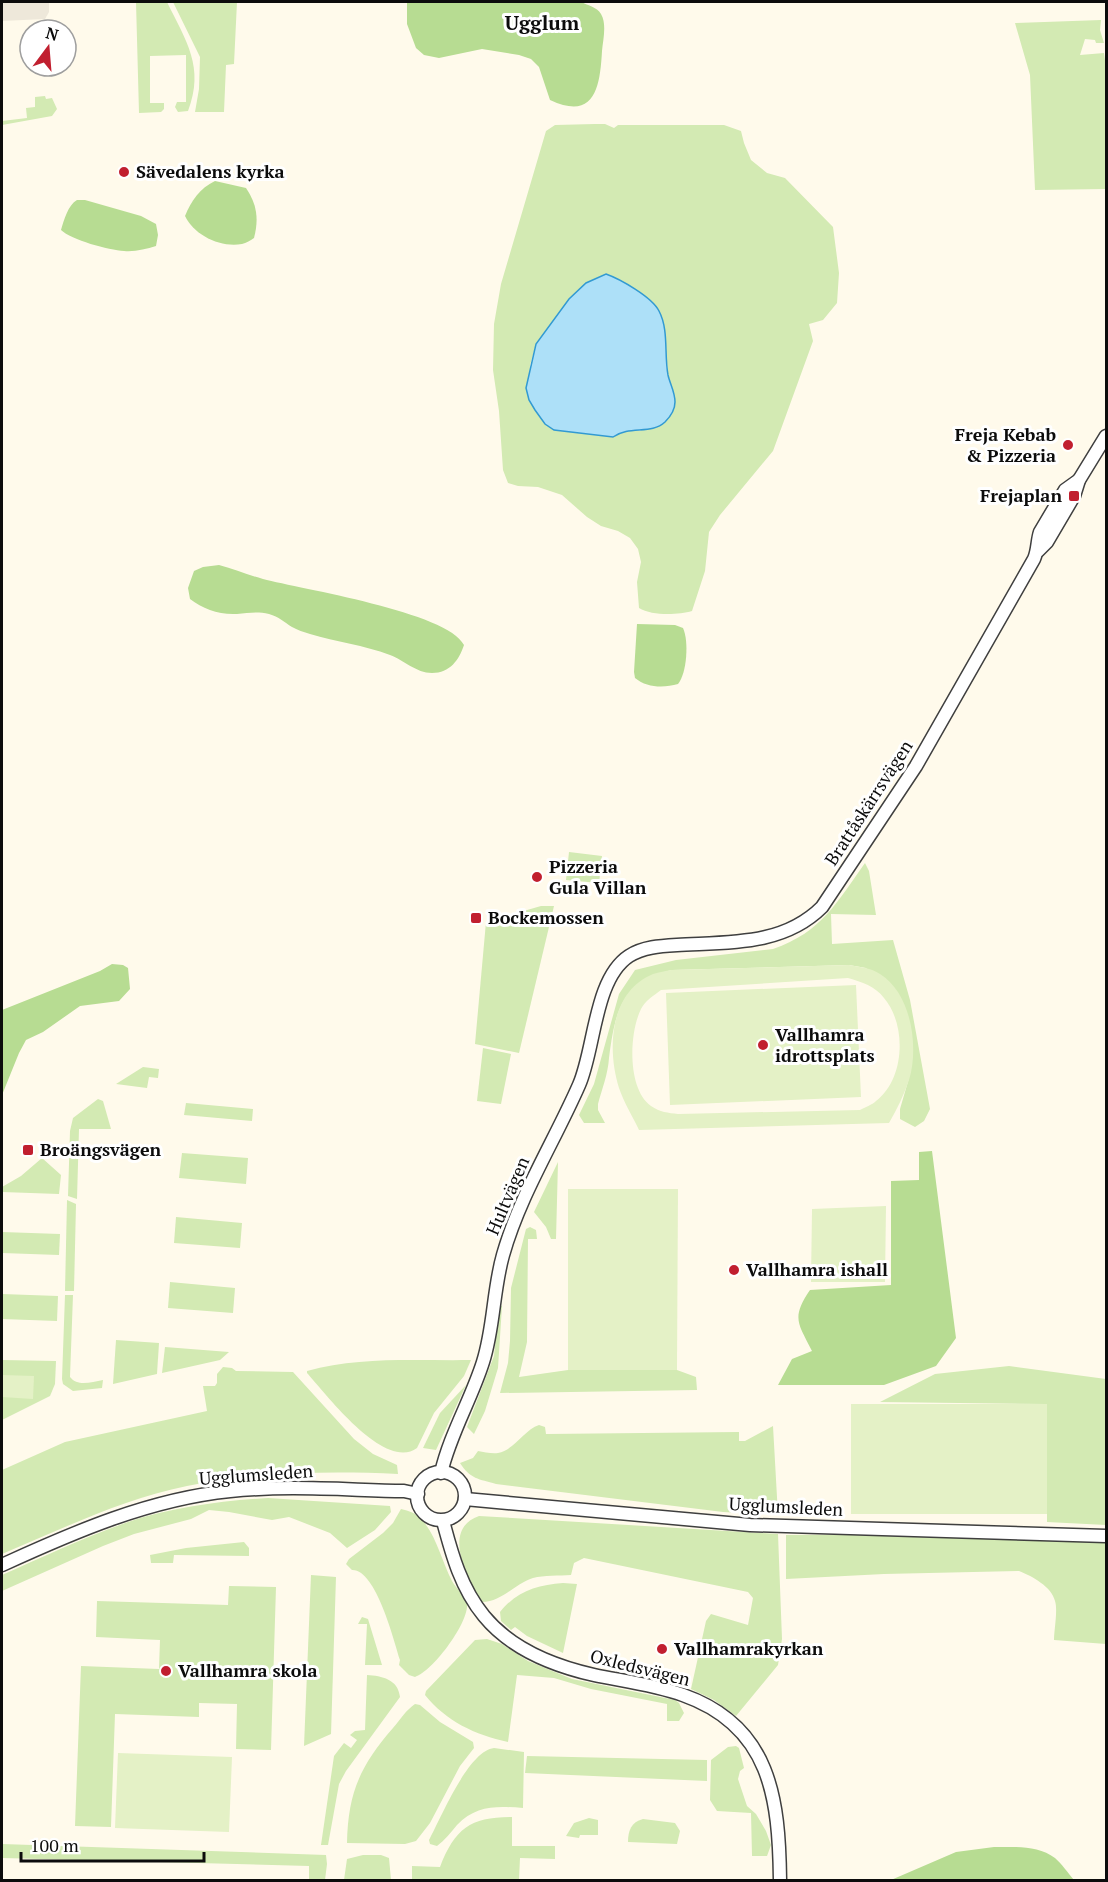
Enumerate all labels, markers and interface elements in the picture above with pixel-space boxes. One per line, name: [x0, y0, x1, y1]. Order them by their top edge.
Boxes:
district label: Ugglum: [505, 9, 580, 36]
north arrow: [18, 18, 78, 78]
text: N: [43, 21, 61, 46]
place label: Sävedalens kyrka: [136, 159, 284, 183]
marker: Sävedalens kyrka: [117, 165, 131, 179]
place label: Freja Kebab & Pizzeria: [955, 422, 1056, 467]
marker: Freja Kebab & Pizzeria: [1061, 438, 1075, 452]
place label: Frejaplan: [980, 483, 1062, 507]
marker: Frejaplan: [1067, 489, 1081, 503]
street label: Brattåskärrsvägen: [819, 735, 918, 870]
place label: Pizzeria Gula Villan: [549, 854, 647, 899]
marker: Pizzeria Gula Villan: [530, 870, 544, 884]
place label: Bockemossen: [488, 905, 604, 929]
marker: Bockemossen: [469, 911, 483, 925]
place label: Vallhamra idrottsplats: [775, 1022, 875, 1067]
marker: Vallhamra idrottsplats: [756, 1038, 770, 1052]
place label: Broängsvägen: [40, 1137, 162, 1161]
marker: Broängsvägen: [21, 1143, 35, 1157]
street label: Hultvägen: [480, 1152, 534, 1238]
place label: Vallhamra ishall: [746, 1257, 888, 1281]
marker: Vallhamra ishall: [727, 1263, 741, 1277]
street label: Ugglumsleden: [198, 1458, 314, 1490]
street label: Ugglumsleden: [728, 1491, 844, 1521]
place label: Vallhamrakyrkan: [674, 1636, 824, 1660]
marker: Vallhamrakyrkan: [655, 1642, 669, 1656]
street label: Oxledsvägen: [588, 1643, 693, 1691]
place label: Vallhamra skola: [178, 1658, 317, 1682]
marker: Vallhamra skola: [159, 1664, 173, 1678]
scale bar: [21, 1825, 204, 1863]
text: 100 m: [30, 1833, 79, 1857]

